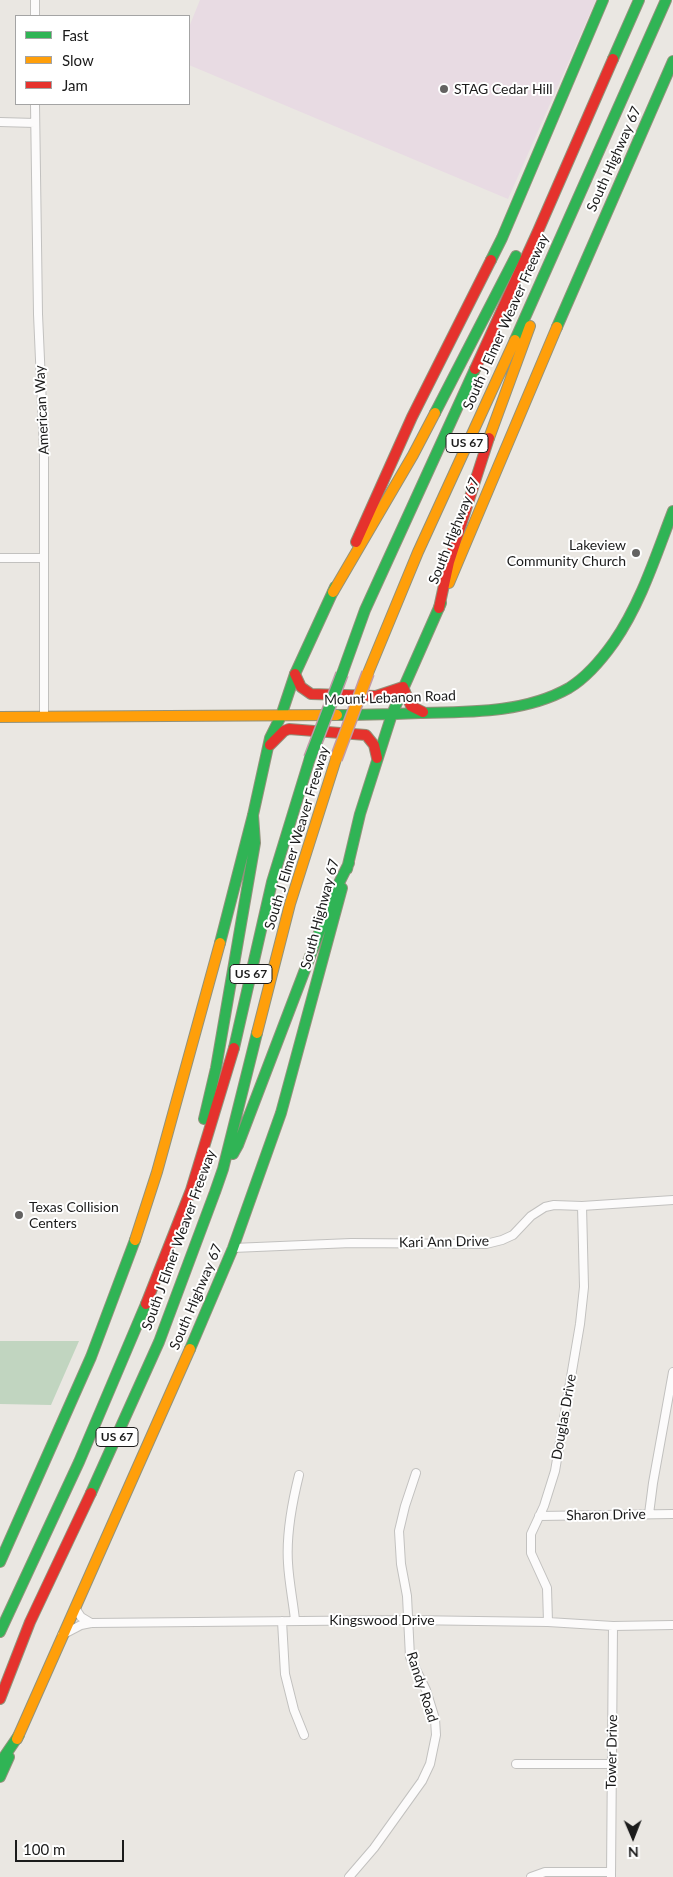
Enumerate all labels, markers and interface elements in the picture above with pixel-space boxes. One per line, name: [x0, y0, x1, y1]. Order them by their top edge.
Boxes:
legend: [15, 15, 190, 105]
text: Fast: [62, 26, 89, 44]
text: Slow: [62, 51, 94, 69]
text: Jam: [62, 76, 88, 94]
place label: STAG Cedar Hill: [454, 81, 553, 97]
marker: STAG Cedar Hill: [438, 83, 450, 95]
street label: South Highway 67: [583, 104, 645, 214]
street label: South J Elmer Weaver Freeway: [460, 231, 552, 413]
street label: American Way: [31, 365, 53, 455]
road number: US 67: [446, 433, 488, 452]
street label: South Highway 67: [425, 475, 483, 587]
place label: Lakeview Community Church: [507, 537, 626, 570]
marker: Lakeview Community Church: [630, 547, 642, 559]
street label: Mount Lebanon Road: [324, 687, 456, 709]
street label: South J Elmer Weaver Freeway: [261, 744, 333, 932]
street label: South Highway 67: [297, 857, 343, 971]
road number: US 67: [230, 964, 272, 984]
street label: South J Elmer Weaver Freeway: [138, 1147, 220, 1333]
place label: Texas Collision Centers: [29, 1199, 119, 1232]
marker: Texas Collision Centers: [13, 1209, 25, 1221]
street label: Kari Ann Drive: [399, 1233, 489, 1251]
street label: South Highway 67: [166, 1241, 226, 1353]
street label: Douglas Drive: [548, 1373, 580, 1461]
road number: US 67: [96, 1428, 138, 1446]
street label: Sharon Drive: [566, 1506, 646, 1524]
street label: Kingswood Drive: [329, 1612, 435, 1628]
street label: Randy Road: [403, 1650, 441, 1724]
street label: Tower Drive: [603, 1714, 621, 1790]
north arrow: [608, 1812, 658, 1862]
scale bar: [18, 1830, 126, 1862]
text: 100 m: [23, 1840, 65, 1858]
text: N: [628, 1844, 639, 1861]

